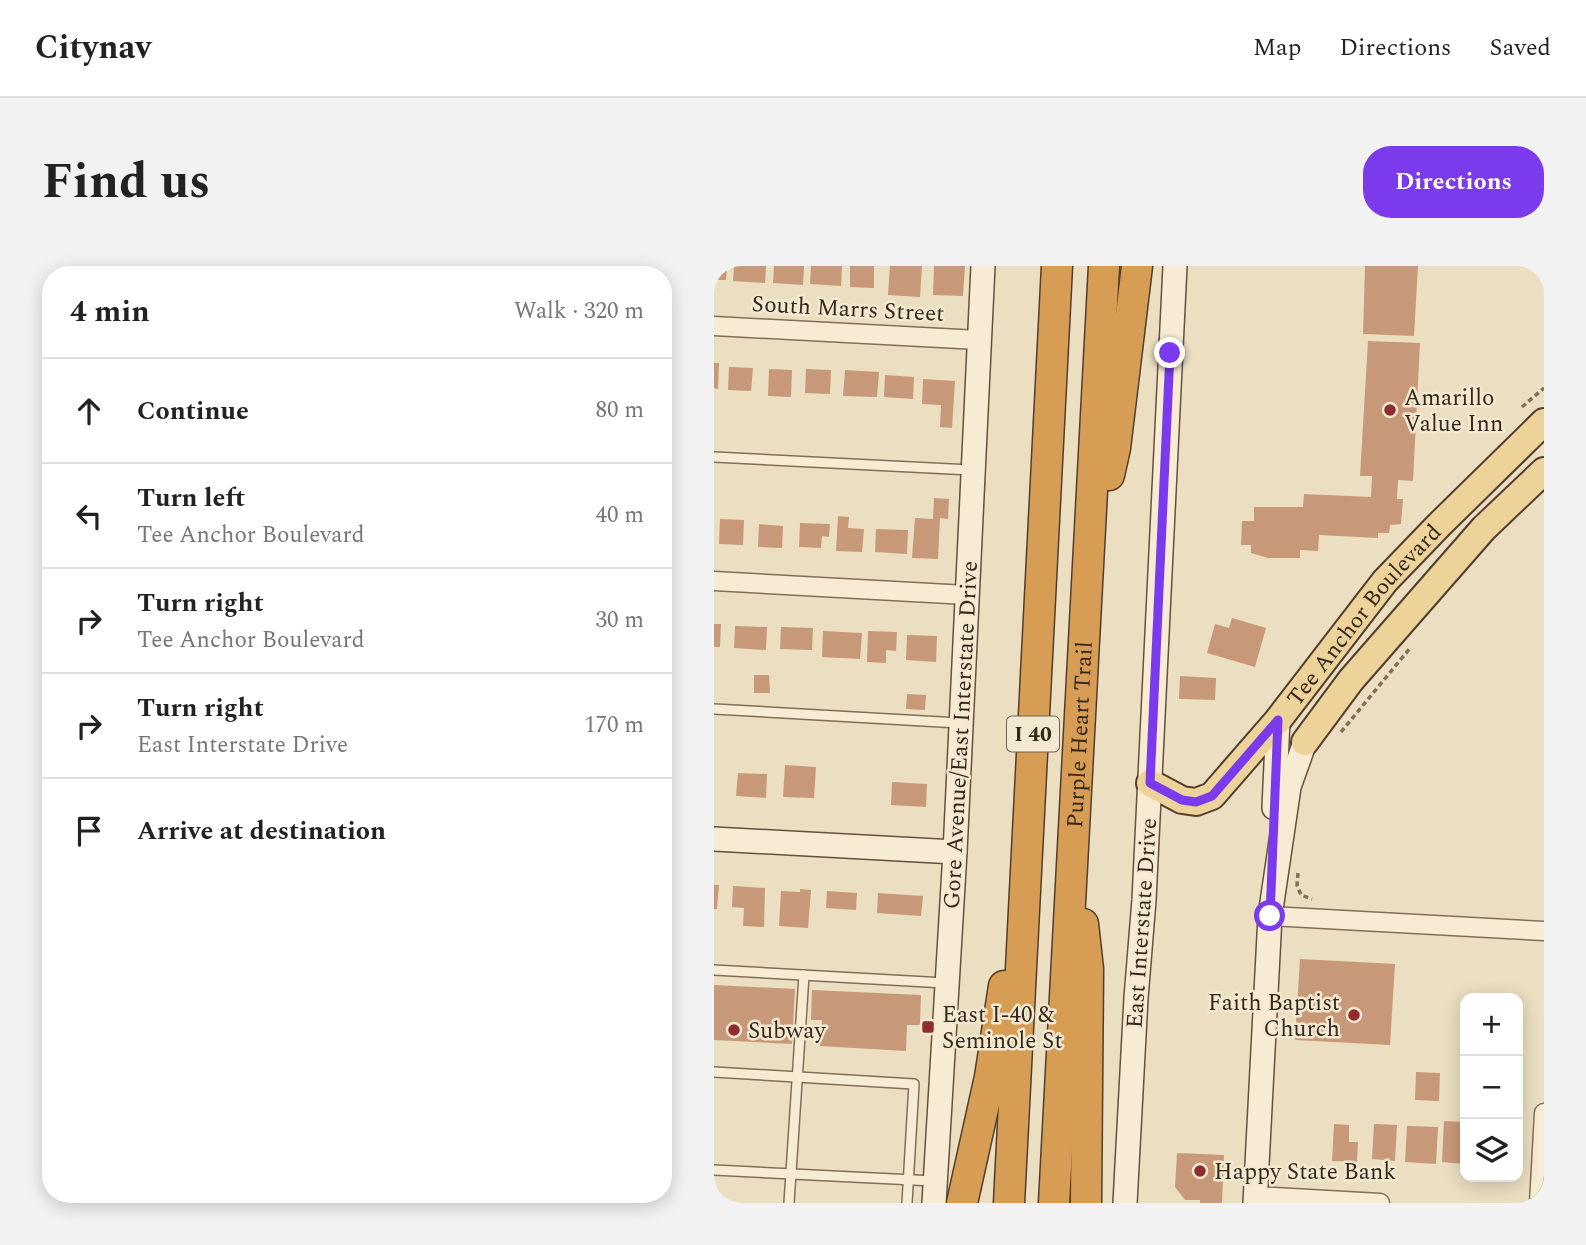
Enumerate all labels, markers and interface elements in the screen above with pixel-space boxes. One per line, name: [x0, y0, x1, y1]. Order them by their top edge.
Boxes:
text: Citynav: [35, 23, 151, 73]
text: Map: [1253, 30, 1301, 66]
text: Directions: [1339, 30, 1451, 66]
text: Saved: [1489, 30, 1551, 66]
text: Find us: [42, 145, 210, 220]
button: Directions: [1363, 146, 1544, 218]
street label: South Marrs Street: [751, 287, 945, 332]
text: 4 min: [70, 289, 150, 335]
text: Walk · 320 m: [514, 294, 644, 329]
route end: [1154, 337, 1185, 368]
place label: Amarillo Value Inn: [1404, 381, 1503, 442]
text: Continue: [137, 391, 249, 431]
icon: ahead: [70, 392, 108, 430]
text: 80 m: [595, 393, 644, 428]
marker: Amarillo Value Inn: [1382, 402, 1398, 418]
text: Turn left: [137, 478, 245, 518]
icon: left: [70, 497, 108, 535]
text: 40 m: [595, 498, 644, 533]
street label: Tee Anchor Boulevard: [1279, 516, 1450, 714]
text: Tee Anchor Boulevard: [137, 518, 365, 553]
street label: Gore Avenue/East Interstate Drive: [935, 560, 988, 910]
text: Turn right: [137, 583, 264, 623]
icon: right: [70, 602, 108, 640]
text: 30 m: [595, 603, 644, 638]
text: Tee Anchor Boulevard: [137, 623, 365, 658]
street label: Purple Heart Trail: [1058, 640, 1103, 829]
text: Turn right: [137, 688, 264, 728]
icon: right: [70, 707, 108, 745]
text: 170 m: [584, 708, 644, 743]
road number: I 40: [1007, 716, 1059, 752]
text: East Interstate Drive: [137, 728, 348, 763]
text: Arrive at destination: [137, 811, 386, 851]
icon: arrive: [70, 812, 108, 850]
street label: East Interstate Drive: [1118, 817, 1167, 1030]
route start: [1254, 900, 1285, 931]
place label: Faith Baptist Church: [1208, 986, 1340, 1047]
map controls: [1460, 993, 1523, 1182]
button: +: [1460, 993, 1523, 1056]
place label: East I-40 & Seminole St: [942, 998, 1063, 1059]
marker: Faith Baptist Church: [1346, 1007, 1362, 1023]
place label: Subway: [748, 1014, 826, 1049]
marker: East I-40 & Seminole St: [920, 1019, 936, 1035]
marker: Subway: [726, 1022, 742, 1038]
button: −: [1460, 1056, 1523, 1119]
button: layers: [1460, 1119, 1523, 1182]
place label: Happy State Bank: [1214, 1155, 1396, 1190]
marker: Happy State Bank: [1192, 1163, 1208, 1179]

